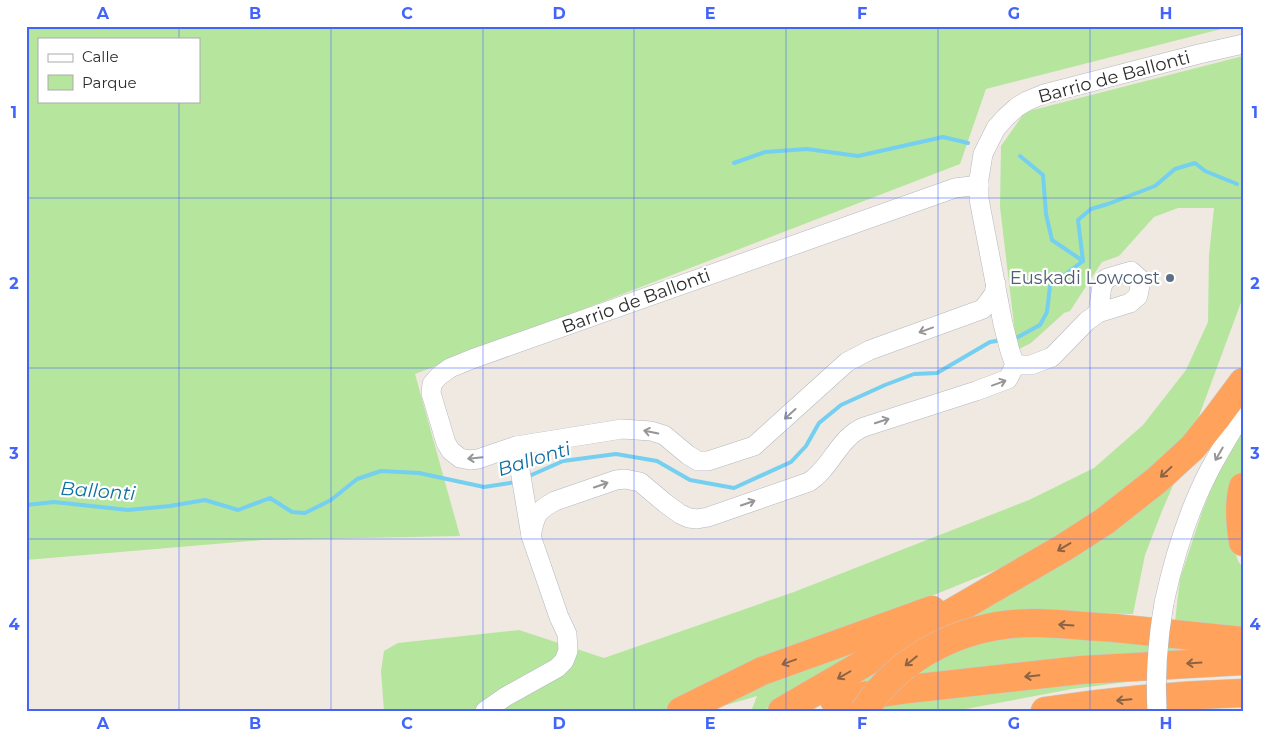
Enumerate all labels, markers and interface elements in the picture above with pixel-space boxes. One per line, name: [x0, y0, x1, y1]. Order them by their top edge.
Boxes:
text: A: [96, 4, 110, 23]
text: B: [249, 4, 261, 23]
text: C: [401, 4, 413, 23]
text: D: [552, 4, 566, 23]
text: E: [705, 4, 715, 23]
text: F: [857, 4, 867, 23]
text: G: [1008, 4, 1020, 23]
text: H: [1160, 4, 1172, 23]
legend: [38, 38, 200, 102]
street label: Barrio de Ballonti: [1036, 46, 1192, 108]
text: Calle: [82, 47, 119, 66]
text: Parque: [82, 73, 137, 92]
text: 1: [11, 103, 17, 122]
text: 1: [1252, 103, 1258, 122]
street label: Barrio de Ballonti: [559, 264, 713, 338]
place label: Euskadi Lowcost: [1010, 267, 1160, 289]
marker: Euskadi Lowcost: [1164, 272, 1176, 284]
text: 2: [9, 274, 19, 293]
text: 2: [1250, 274, 1260, 293]
one-way arrow: [919, 326, 934, 335]
one-way arrow: [991, 378, 1006, 387]
one-way arrow: [783, 408, 796, 420]
one-way arrow: [874, 416, 890, 425]
one-way arrow: [644, 427, 660, 436]
water label: Ballonti: [495, 437, 574, 481]
text: 3: [8, 444, 19, 463]
text: 3: [1249, 444, 1260, 463]
one-way arrow: [1213, 446, 1223, 461]
one-way arrow: [468, 453, 484, 463]
one-way arrow: [1159, 466, 1172, 478]
water label: Ballonti: [60, 477, 137, 505]
one-way arrow: [593, 480, 609, 490]
one-way arrow: [740, 498, 756, 507]
one-way arrow: [1058, 542, 1072, 552]
text: 4: [8, 615, 20, 634]
text: 4: [1249, 615, 1261, 634]
one-way arrow: [1058, 620, 1074, 630]
one-way arrow: [905, 655, 918, 666]
one-way arrow: [781, 658, 797, 667]
one-way arrow: [1186, 659, 1202, 668]
one-way arrow: [837, 670, 852, 680]
one-way arrow: [1024, 671, 1040, 681]
one-way arrow: [1117, 696, 1133, 705]
text: A: [96, 714, 110, 733]
text: B: [249, 714, 261, 733]
text: C: [401, 714, 413, 733]
text: D: [552, 714, 566, 733]
text: E: [705, 714, 715, 733]
text: F: [857, 714, 867, 733]
text: G: [1008, 714, 1020, 733]
text: H: [1160, 714, 1172, 733]

